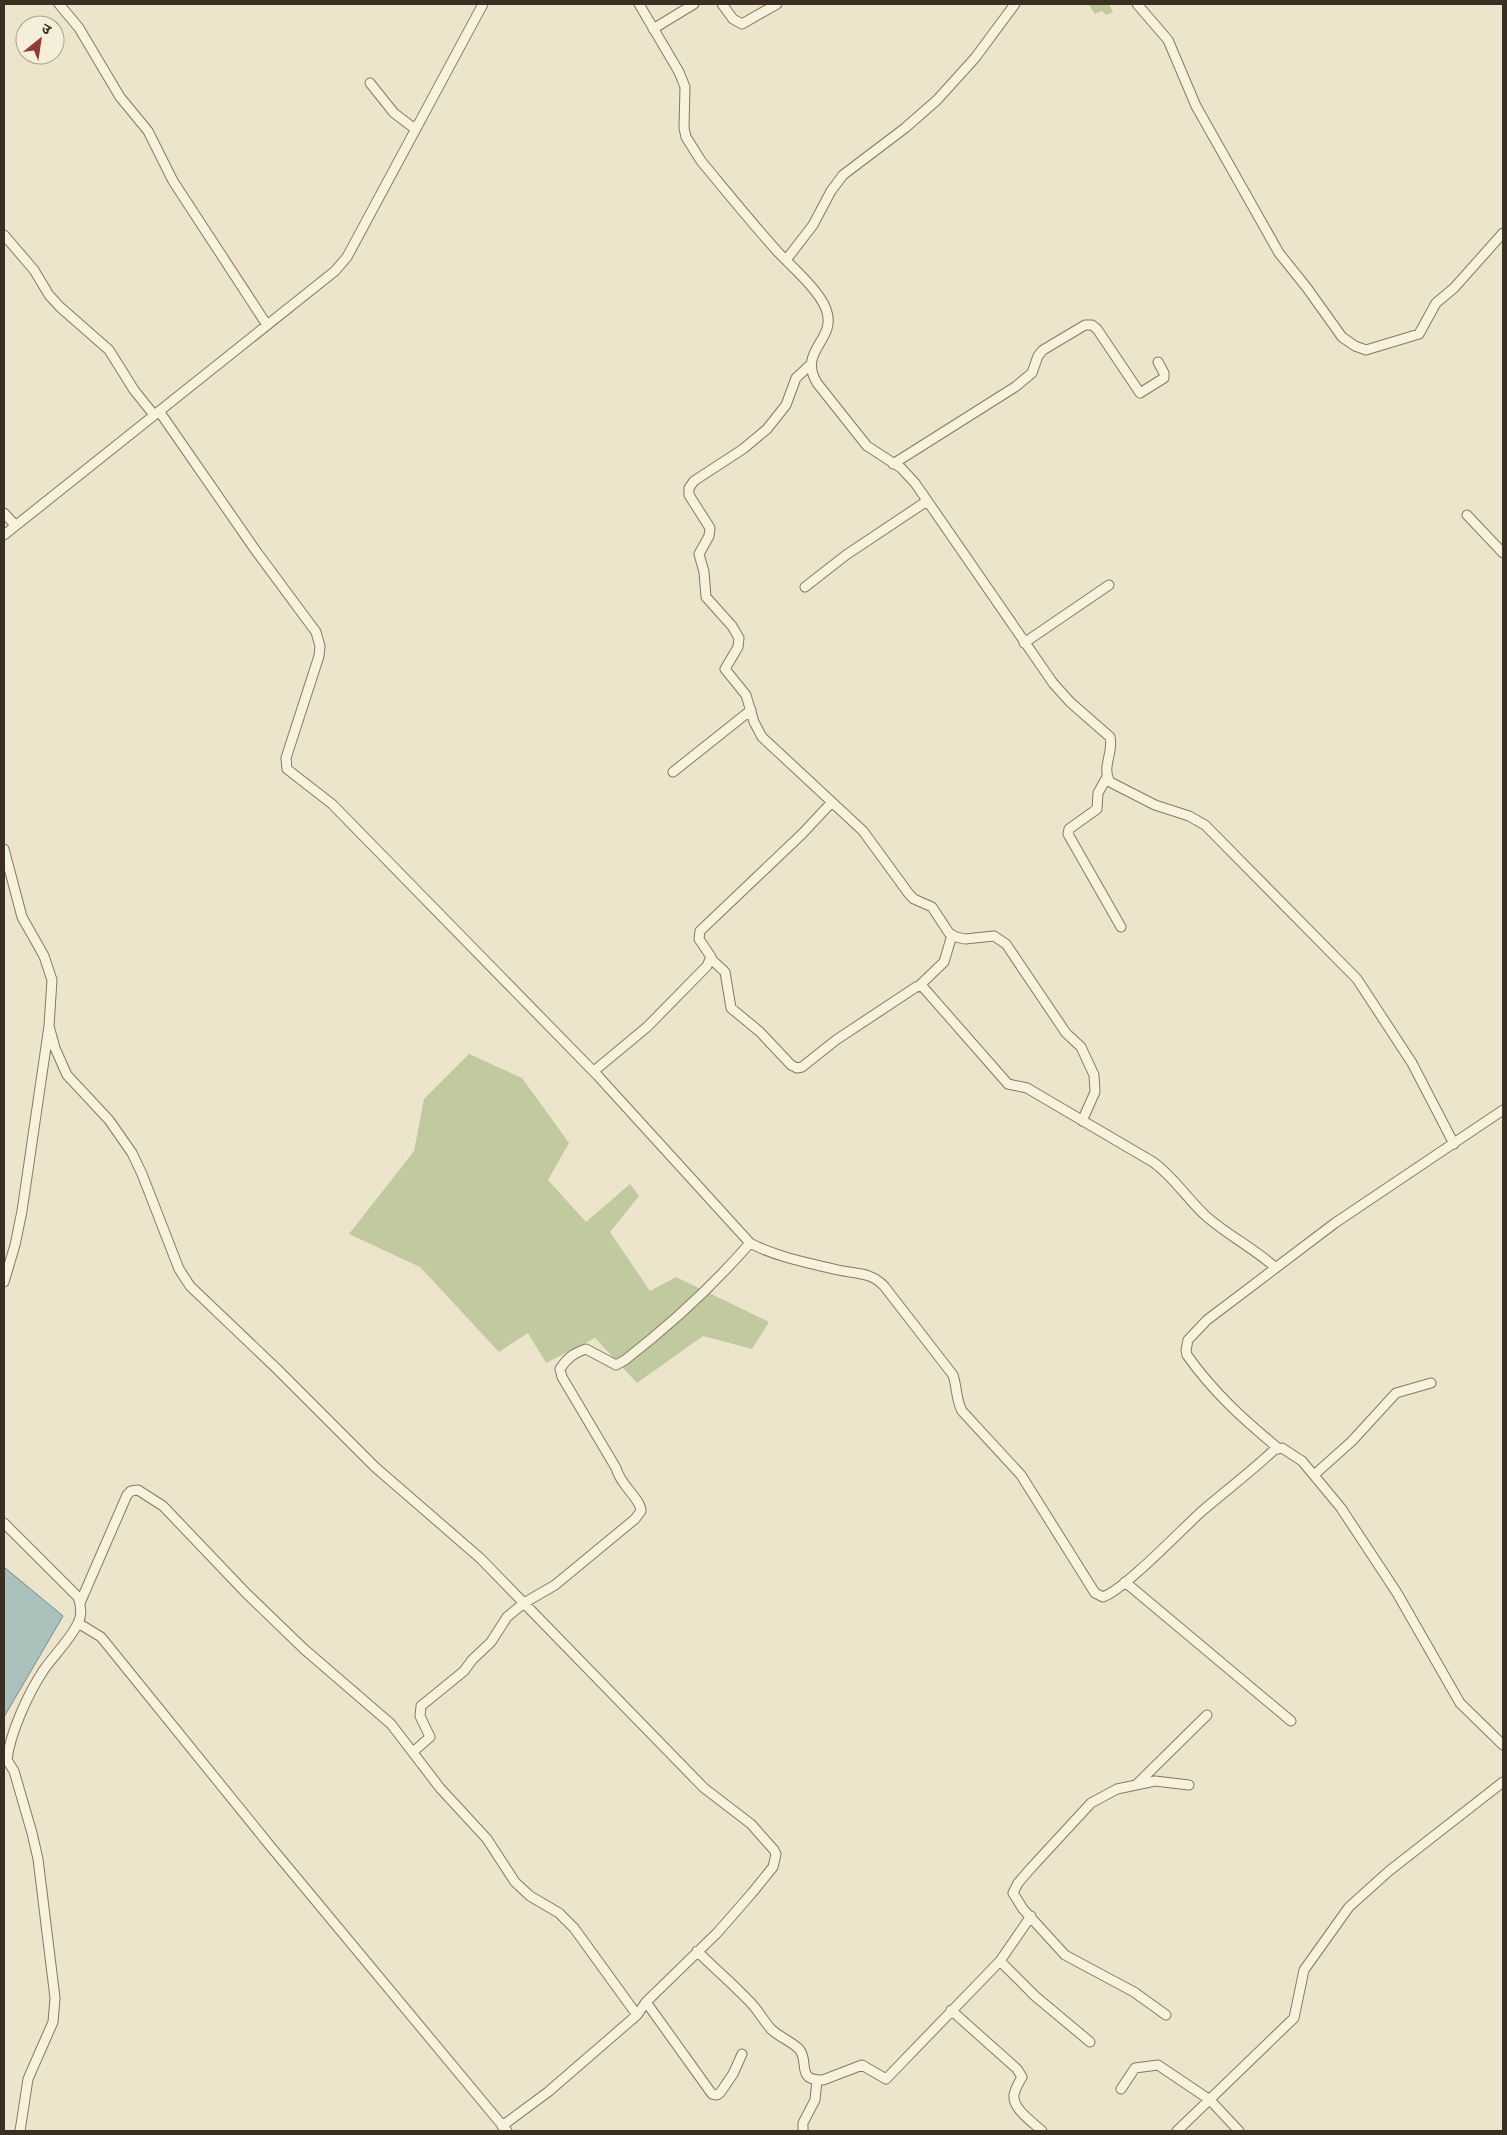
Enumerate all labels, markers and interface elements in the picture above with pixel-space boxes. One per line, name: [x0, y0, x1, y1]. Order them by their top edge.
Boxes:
north arrow: [15, 15, 65, 65]
text: उ: [38, 19, 55, 39]

